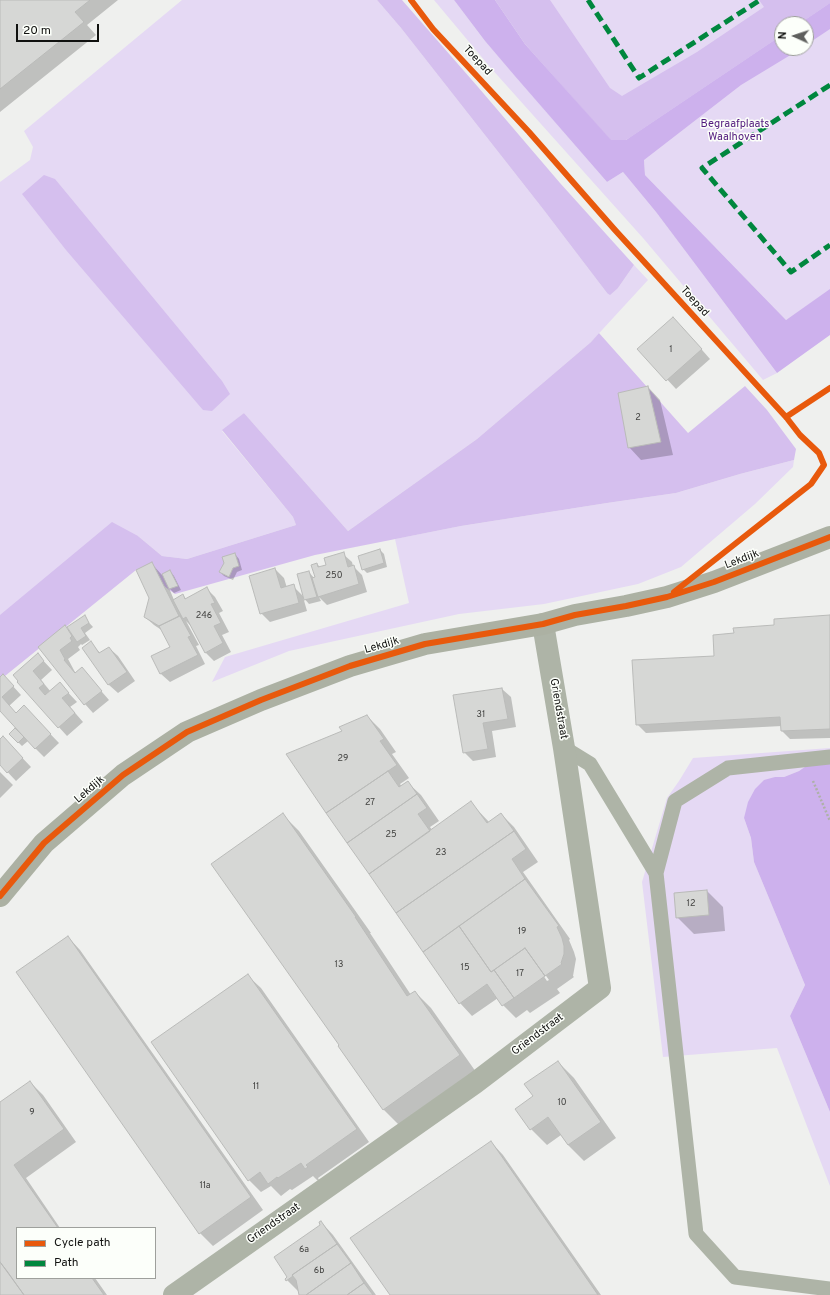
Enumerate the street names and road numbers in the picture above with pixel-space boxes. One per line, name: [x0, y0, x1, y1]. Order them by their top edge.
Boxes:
street label: Toepad: [460, 43, 494, 79]
street label: Toepad: [677, 284, 711, 320]
street label: Lekdijk: [723, 547, 761, 573]
street label: Lekdijk: [363, 635, 401, 657]
street label: Griendstraat: [546, 678, 570, 740]
street label: Lekdijk: [72, 773, 108, 807]
street label: Griendstraat: [509, 1011, 567, 1059]
street label: Griendstraat: [245, 1201, 303, 1247]

